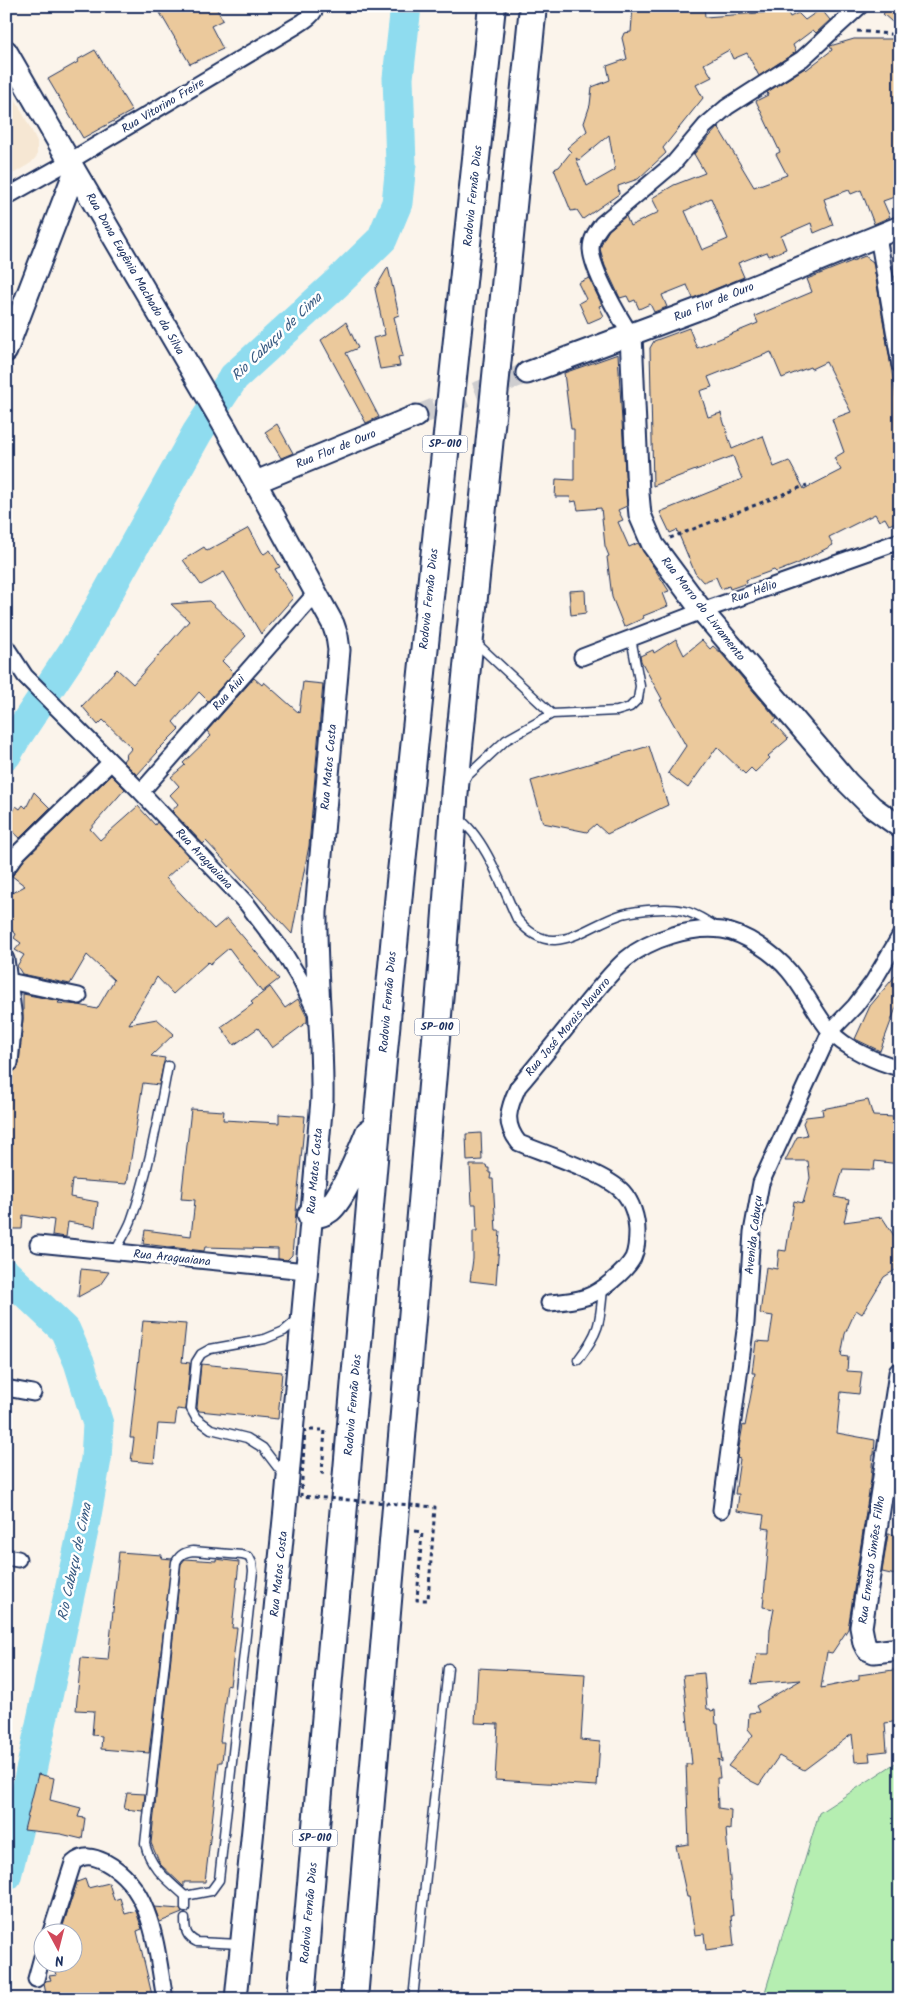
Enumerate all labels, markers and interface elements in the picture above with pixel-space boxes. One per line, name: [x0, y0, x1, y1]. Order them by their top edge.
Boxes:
street label: Rua Vitorino Freire: [118, 73, 209, 138]
street label: Rodovia Fernão Dias: [458, 145, 488, 247]
street label: Rua Dona Eugênia Machado da Silva: [81, 189, 190, 359]
street label: Rua Flor de Ouro: [671, 277, 757, 327]
water label: Rio Cabuçu de Cima: [226, 287, 329, 386]
street label: Rua Flor de Ouro: [293, 424, 379, 474]
road number: SP-010: [422, 436, 468, 452]
street label: Rodovia Fernão Dias: [414, 548, 444, 650]
street label: Rua Morro do Livramento: [656, 553, 750, 665]
street label: Rua Hélio: [728, 575, 780, 609]
street label: Rua Aiui: [208, 670, 251, 715]
street label: Rua Matos Costa: [316, 723, 342, 811]
street label: Rua Araguaiana: [171, 824, 238, 894]
street label: Rodovia Fernão Dias: [374, 951, 402, 1053]
street label: Rua José Morais Navarro: [521, 973, 615, 1081]
road number: SP-010: [414, 1019, 460, 1036]
street label: Rua Matos Costa: [302, 1127, 328, 1215]
street label: Avenida Cabuçu: [740, 1194, 768, 1276]
street label: Rua Araguaiana: [132, 1244, 212, 1272]
street label: Rodovia Fernão Dias: [339, 1354, 367, 1456]
street label: Rua Ernesto Simões Filho: [854, 1495, 890, 1625]
water label: Rio Cabuçu de Cima: [52, 1500, 98, 1623]
street label: Rua Matos Costa: [265, 1530, 293, 1618]
road number: SP-010: [292, 1830, 338, 1846]
street label: Rodovia Fernão Dias: [295, 1862, 323, 1964]
north arrow: [32, 1922, 82, 1972]
text: N: [54, 1948, 65, 1971]

